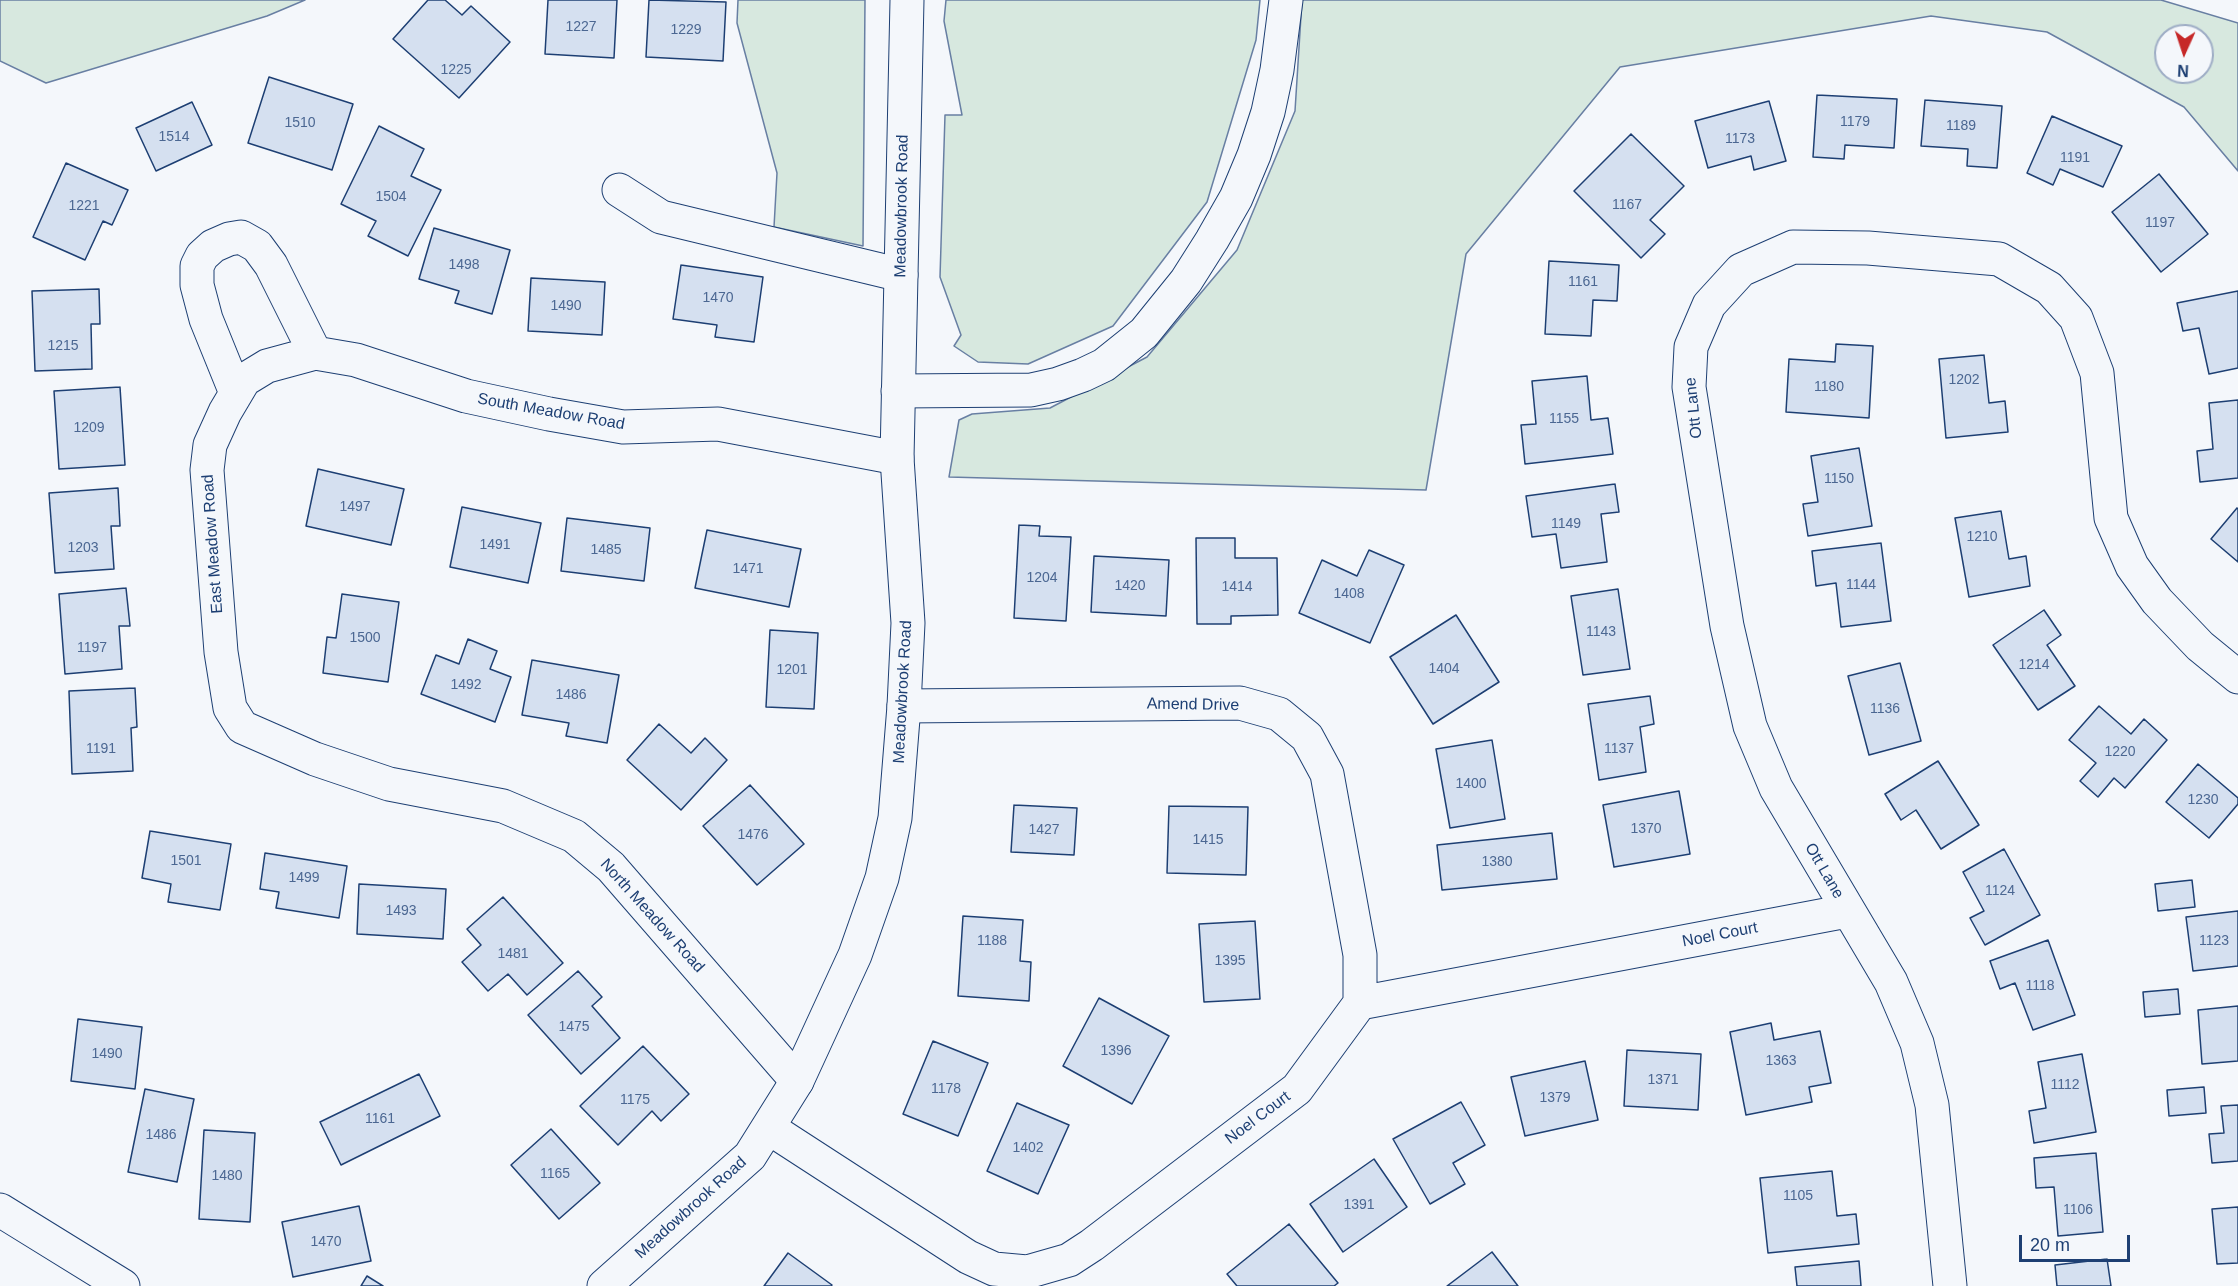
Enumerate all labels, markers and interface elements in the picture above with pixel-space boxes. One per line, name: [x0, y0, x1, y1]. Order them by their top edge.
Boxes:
house number: 1227: [565, 19, 597, 35]
house number: 1229: [670, 22, 702, 38]
north arrow: [2154, 24, 2214, 84]
house number: 1225: [440, 62, 472, 78]
text: N: [2177, 62, 2189, 79]
house number: 1179: [1840, 114, 1870, 130]
house number: 1510: [284, 115, 316, 131]
house number: 1189: [1946, 118, 1976, 134]
house number: 1514: [158, 129, 190, 145]
house number: 1173: [1725, 131, 1755, 147]
street label: Meadowbrook Road: [891, 134, 913, 278]
house number: 1191: [2060, 150, 2090, 166]
house number: 1504: [375, 189, 407, 205]
house number: 1167: [1612, 197, 1642, 213]
house number: 1221: [68, 198, 100, 214]
house number: 1197: [2145, 215, 2175, 231]
house number: 1498: [448, 257, 480, 273]
house number: 1161: [1568, 274, 1598, 290]
house number: 1470: [702, 290, 734, 306]
house number: 1490: [550, 298, 582, 314]
house number: 1215: [47, 338, 79, 354]
house number: 1202: [1948, 372, 1980, 388]
street label: Ott Lane: [1681, 376, 1707, 440]
house number: 1180: [1814, 379, 1844, 395]
street label: South Meadow Road: [476, 390, 626, 434]
house number: 1155: [1549, 411, 1579, 427]
house number: 1209: [73, 420, 105, 436]
house number: 1150: [1824, 471, 1854, 487]
street label: East Meadow Road: [199, 474, 227, 614]
house number: 1497: [339, 499, 371, 515]
house number: 1149: [1551, 516, 1581, 532]
house number: 1210: [1966, 529, 1998, 545]
house number: 1491: [479, 537, 511, 553]
house number: 1203: [67, 540, 99, 556]
house number: 1485: [590, 542, 622, 558]
house number: 1471: [732, 561, 764, 577]
house number: 1204: [1026, 570, 1058, 586]
house number: 1144: [1846, 577, 1876, 593]
house number: 1420: [1114, 578, 1146, 594]
house number: 1414: [1221, 579, 1253, 595]
house number: 1408: [1333, 586, 1365, 602]
street label: Meadowbrook Road: [890, 620, 916, 764]
house number: 1143: [1586, 624, 1616, 640]
house number: 1500: [349, 630, 381, 646]
house number: 1197: [77, 640, 107, 656]
house number: 1214: [2018, 657, 2050, 673]
house number: 1404: [1428, 661, 1460, 677]
house number: 1201: [776, 662, 808, 678]
house number: 1492: [450, 677, 482, 693]
house number: 1486: [555, 687, 587, 703]
street label: Amend Drive: [1147, 695, 1239, 715]
house number: 1136: [1870, 701, 1900, 717]
house number: 1191: [86, 741, 116, 757]
house number: 1137: [1604, 741, 1634, 757]
house number: 1220: [2104, 744, 2136, 760]
house number: 1400: [1455, 776, 1487, 792]
house number: 1230: [2187, 792, 2219, 808]
house number: 1370: [1630, 821, 1662, 837]
house number: 1427: [1028, 822, 1060, 838]
house number: 1476: [737, 827, 769, 843]
house number: 1415: [1192, 832, 1224, 848]
street label: Ott Lane: [1800, 840, 1848, 902]
house number: 1501: [170, 853, 202, 869]
house number: 1380: [1481, 854, 1513, 870]
street label: North Meadow Road: [596, 855, 708, 977]
house number: 1499: [288, 870, 320, 886]
house number: 1124: [1985, 883, 2015, 899]
house number: 1493: [385, 903, 417, 919]
street label: Noel Court: [1681, 918, 1759, 952]
house number: 1188: [977, 933, 1007, 949]
house number: 1123: [2199, 933, 2229, 949]
house number: 1481: [497, 946, 529, 962]
house number: 1395: [1214, 953, 1246, 969]
house number: 1118: [2025, 978, 2055, 994]
house number: 1475: [558, 1019, 590, 1035]
house number: 1396: [1100, 1043, 1132, 1059]
house number: 1490: [91, 1046, 123, 1062]
house number: 1363: [1765, 1053, 1797, 1069]
house number: 1371: [1647, 1072, 1679, 1088]
house number: 1112: [2050, 1077, 2080, 1093]
house number: 1178: [931, 1081, 961, 1097]
street label: Noel Court: [1222, 1087, 1294, 1149]
house number: 1379: [1539, 1090, 1571, 1106]
house number: 1175: [620, 1092, 650, 1108]
house number: 1161: [365, 1111, 395, 1127]
house number: 1486: [145, 1127, 177, 1143]
house number: 1402: [1012, 1140, 1044, 1156]
street label: Meadowbrook Road: [631, 1153, 751, 1263]
house number: 1165: [540, 1166, 570, 1182]
house number: 1480: [211, 1168, 243, 1184]
house number: 1105: [1783, 1188, 1813, 1204]
house number: 1391: [1343, 1197, 1375, 1213]
house number: 1106: [2063, 1202, 2093, 1218]
scale bar: [2022, 1223, 2133, 1261]
house number: 1470: [310, 1234, 342, 1250]
text: 20 m: [2030, 1235, 2070, 1255]

